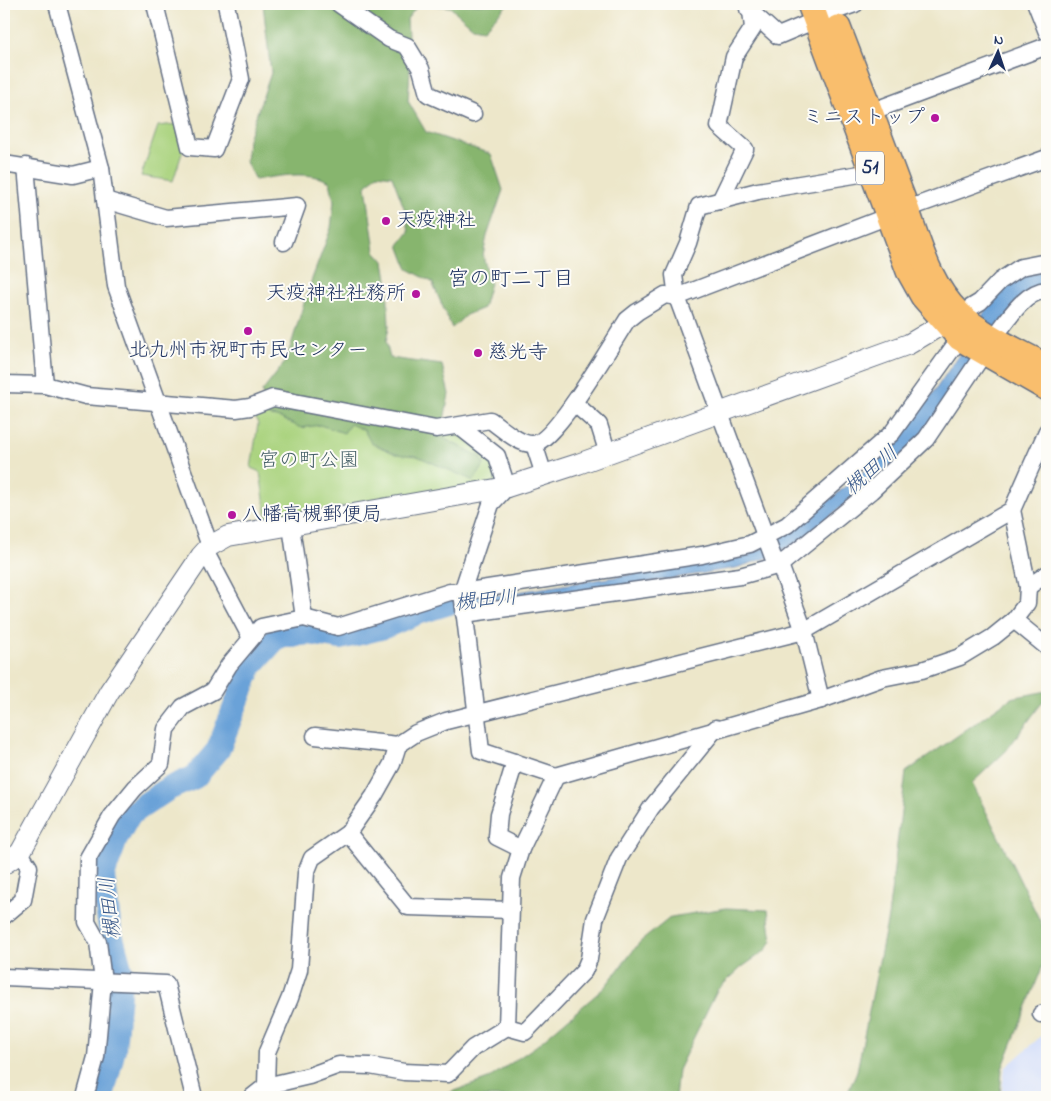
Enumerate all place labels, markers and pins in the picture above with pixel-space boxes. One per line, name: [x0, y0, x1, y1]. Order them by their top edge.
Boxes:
place label: ミニストップ: [803, 104, 925, 133]
marker: ミニストップ: [929, 112, 941, 124]
place label: 天疫神社: [396, 207, 476, 236]
marker: 天疫神社: [380, 215, 392, 227]
place label: 天疫神社社務所: [266, 280, 406, 309]
marker: 天疫神社社務所: [410, 288, 422, 300]
marker: 北九州市祝町市民センター: [242, 325, 254, 337]
place label: 北九州市祝町市民センター: [128, 337, 368, 366]
place label: 慈光寺: [488, 339, 548, 368]
marker: 慈光寺: [472, 347, 484, 359]
place label: 八幡高槻郵便局: [242, 501, 382, 530]
marker: 八幡高槻郵便局: [226, 509, 238, 521]

